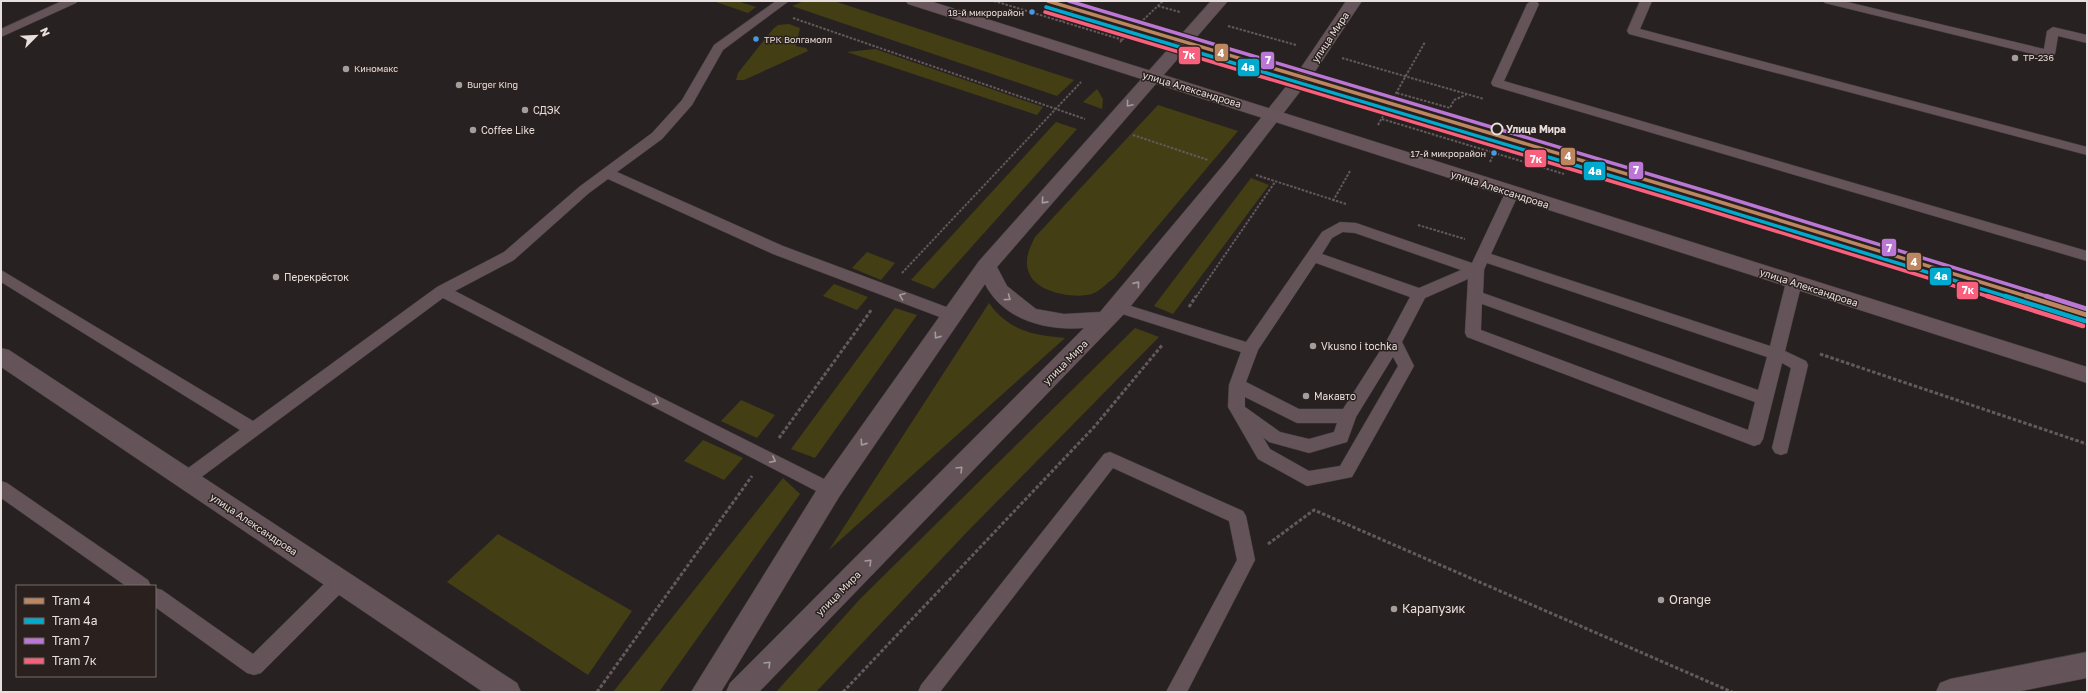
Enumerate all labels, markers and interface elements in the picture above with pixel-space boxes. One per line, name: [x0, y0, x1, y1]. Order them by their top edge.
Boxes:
place label: 18-й микрорайон: [948, 7, 1024, 18]
marker: 18-й микрорайон: [1027, 7, 1037, 17]
street label: улица Мира: [1309, 9, 1351, 65]
north arrow: [16, 16, 56, 56]
text: N: [38, 25, 53, 38]
marker: ТРК Волгамолл: [751, 34, 761, 44]
place label: ТРК Волгамолл: [764, 34, 832, 45]
line badge: 4: [1214, 43, 1229, 62]
line badge: 7к: [1178, 46, 1201, 65]
text: 4: [1218, 46, 1225, 59]
text: 7к: [1183, 48, 1196, 61]
line badge: 7: [1260, 51, 1275, 70]
place label: ТР-236: [2023, 52, 2054, 63]
text: 7: [1265, 53, 1271, 66]
marker: ТР-236: [2010, 53, 2020, 63]
line badge: 4а: [1237, 58, 1260, 77]
text: 4а: [1241, 60, 1255, 73]
place label: Киномакс: [354, 63, 398, 74]
marker: Киномакс: [341, 64, 351, 74]
street label: улица Александрова: [1141, 68, 1243, 110]
place label: Burger King: [467, 79, 518, 90]
marker: Burger King: [454, 80, 464, 90]
one-way arrow: [1127, 99, 1134, 106]
place label: СДЭК: [533, 104, 561, 116]
marker: СДЭК: [520, 105, 530, 115]
marker: Улица Мира: [1490, 122, 1504, 136]
place label: Улица Мира: [1506, 123, 1566, 135]
place label: Coffee Like: [481, 124, 535, 136]
marker: Coffee Like: [468, 125, 478, 135]
line badge: 4: [1560, 147, 1576, 166]
place label: 17-й микрорайон: [1411, 148, 1486, 159]
marker: 17-й микрорайон: [1489, 148, 1499, 158]
line badge: 7к: [1524, 149, 1547, 168]
text: 4: [1565, 149, 1572, 162]
text: 7к: [1530, 152, 1543, 165]
line badge: 4а: [1583, 161, 1606, 181]
line badge: 7: [1628, 161, 1644, 180]
text: 7: [1633, 163, 1639, 176]
text: 4а: [1588, 164, 1602, 177]
street label: улица Александрова: [1449, 167, 1551, 211]
one-way arrow: [1041, 197, 1048, 204]
line badge: 7: [1881, 238, 1897, 257]
text: 7: [1886, 241, 1892, 254]
line badge: 4: [1906, 252, 1922, 271]
text: 4: [1911, 255, 1918, 268]
street label: улица Александрова: [1758, 265, 1860, 309]
line badge: 4а: [1929, 267, 1952, 286]
text: 4а: [1934, 269, 1948, 282]
place label: Перекрёсток: [284, 271, 349, 283]
marker: Перекрёсток: [271, 272, 281, 282]
line badge: 7к: [1956, 281, 1979, 300]
one-way arrow: [1132, 282, 1139, 289]
text: 7к: [1962, 283, 1975, 296]
one-way arrow: [898, 292, 905, 300]
one-way arrow: [1003, 293, 1010, 300]
one-way arrow: [934, 332, 942, 339]
street label: улица Мира: [1040, 337, 1090, 387]
place label: Vkusno i tochka: [1321, 340, 1397, 352]
marker: Vkusno i tochka: [1308, 341, 1318, 351]
place label: Макавто: [1314, 390, 1356, 402]
marker: Макавто: [1301, 391, 1311, 401]
one-way arrow: [652, 397, 660, 405]
one-way arrow: [861, 438, 868, 445]
one-way arrow: [768, 456, 776, 463]
one-way arrow: [955, 466, 963, 474]
street label: улица Александрова: [208, 490, 300, 558]
one-way arrow: [864, 559, 872, 567]
street label: улица Мира: [813, 568, 863, 618]
legend: [16, 585, 156, 677]
place label: Orange: [1669, 592, 1711, 607]
text: Tram 4: [52, 593, 91, 608]
marker: Orange: [1656, 595, 1666, 605]
place label: Карапузик: [1402, 601, 1466, 616]
marker: Карапузик: [1389, 604, 1399, 614]
text: Tram 4а: [52, 613, 97, 628]
text: Tram 7: [52, 633, 90, 648]
text: Tram 7к: [52, 653, 97, 668]
one-way arrow: [763, 661, 771, 669]

